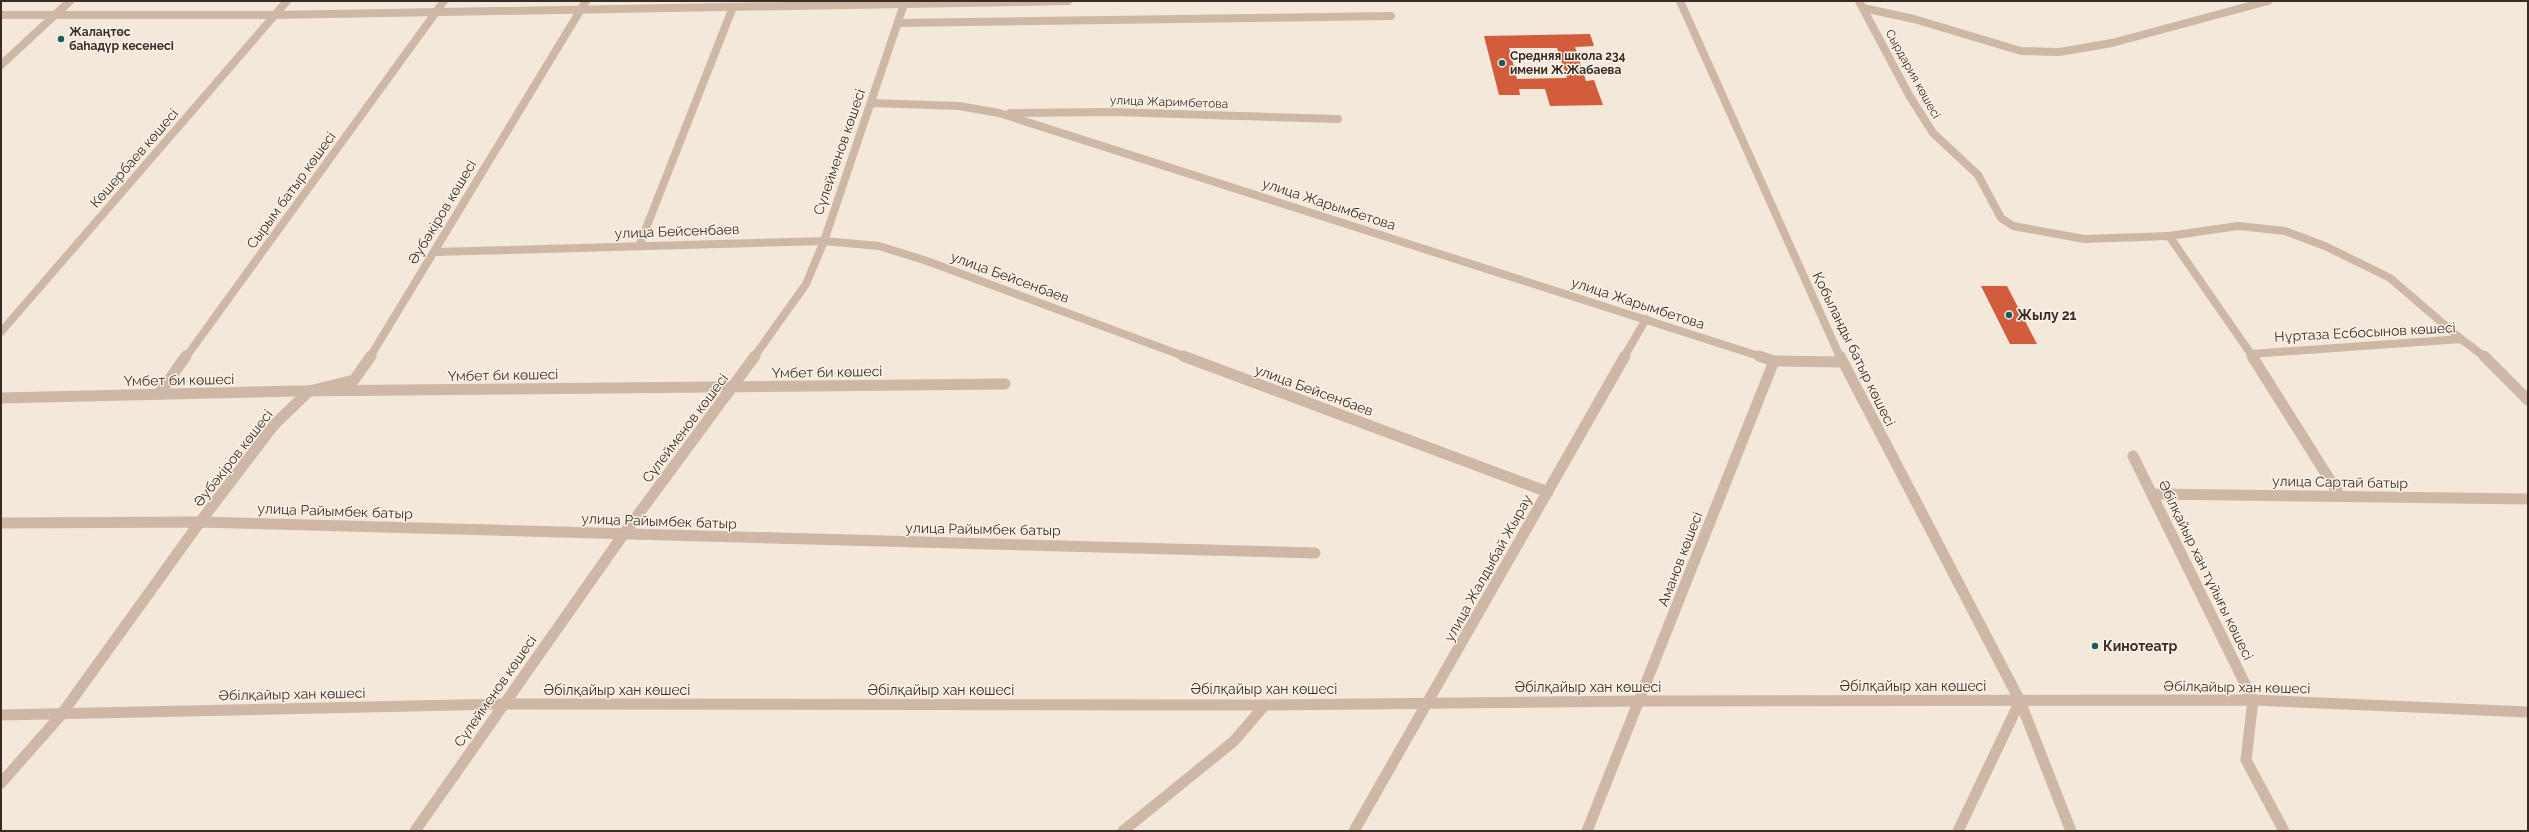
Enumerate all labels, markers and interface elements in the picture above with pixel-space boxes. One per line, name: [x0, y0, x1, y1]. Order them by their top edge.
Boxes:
place label: Жалаңтөс баһадүр кесенесі: [69, 25, 174, 53]
street label: Сырдария көшесі: [1883, 27, 1943, 121]
marker: Жалаңтөс баһадүр кесенесі: [56, 34, 66, 44]
place label: Средняя школа 234 имени Ж.Жабаева: [1510, 49, 1626, 77]
marker: Средняя школа 234 имени Ж.Жабаева: [1497, 58, 1507, 68]
street label: Сүлейменов көшесі: [810, 87, 868, 217]
street label: улица Жаримбетова: [1110, 93, 1228, 111]
street label: Көшербаев көшесі: [87, 105, 181, 211]
street label: Сырым батыр көшесі: [243, 129, 339, 251]
street label: Әубәкіров көшесі: [405, 157, 479, 267]
street label: улица Жарымбетова: [1260, 175, 1398, 233]
street label: улица Бейсенбаев: [614, 221, 740, 241]
street label: улица Бейсенбаев: [949, 248, 1071, 306]
street label: Қобыланды батыр көшесі: [1810, 269, 1898, 429]
street label: улица Жарымбетова: [1569, 274, 1707, 332]
place label: Жылу 21: [2017, 307, 2077, 323]
marker: Жылу 21: [2004, 310, 2014, 320]
street label: Нұртаза Есбосынов көшесі: [2274, 319, 2456, 345]
street label: улица Бейсенбаев: [1253, 361, 1375, 419]
street label: Үмбет би көшесі: [772, 363, 882, 381]
street label: Үмбет би көшесі: [448, 366, 558, 384]
street label: Сүлейменов көшесі: [639, 370, 731, 486]
street label: Үмбет би көшесі: [124, 371, 234, 389]
street label: Әубәкіров көшесі: [190, 406, 276, 510]
street label: улица Сартай батыр: [2272, 473, 2409, 491]
street label: Әбілқайыр хан тұйығы көшесі: [2155, 478, 2257, 662]
street label: улица Жалдыбай Жырау: [1441, 492, 1535, 644]
street label: улица Райымбек батыр: [257, 500, 413, 522]
street label: улица Райымбек батыр: [581, 510, 737, 532]
street label: Аманов көшесі: [1655, 510, 1705, 608]
street label: улица Райымбек батыр: [905, 520, 1061, 538]
street label: Сүлейменов көшесі: [451, 632, 539, 750]
place label: Кинотеатр: [2103, 638, 2177, 654]
marker: Кинотеатр: [2090, 641, 2100, 651]
street label: Әбілқайыр хан көшесі: [1840, 678, 1986, 694]
street label: Әбілқайыр хан көшесі: [2164, 678, 2310, 696]
street label: Әбілқайыр хан көшесі: [1515, 679, 1661, 695]
street label: Әбілқайыр хан көшесі: [1191, 681, 1337, 697]
street label: Әбілқайыр хан көшесі: [544, 682, 690, 698]
street label: Әбілқайыр хан көшесі: [868, 682, 1014, 698]
street label: Әбілқайыр хан көшесі: [219, 685, 365, 703]

